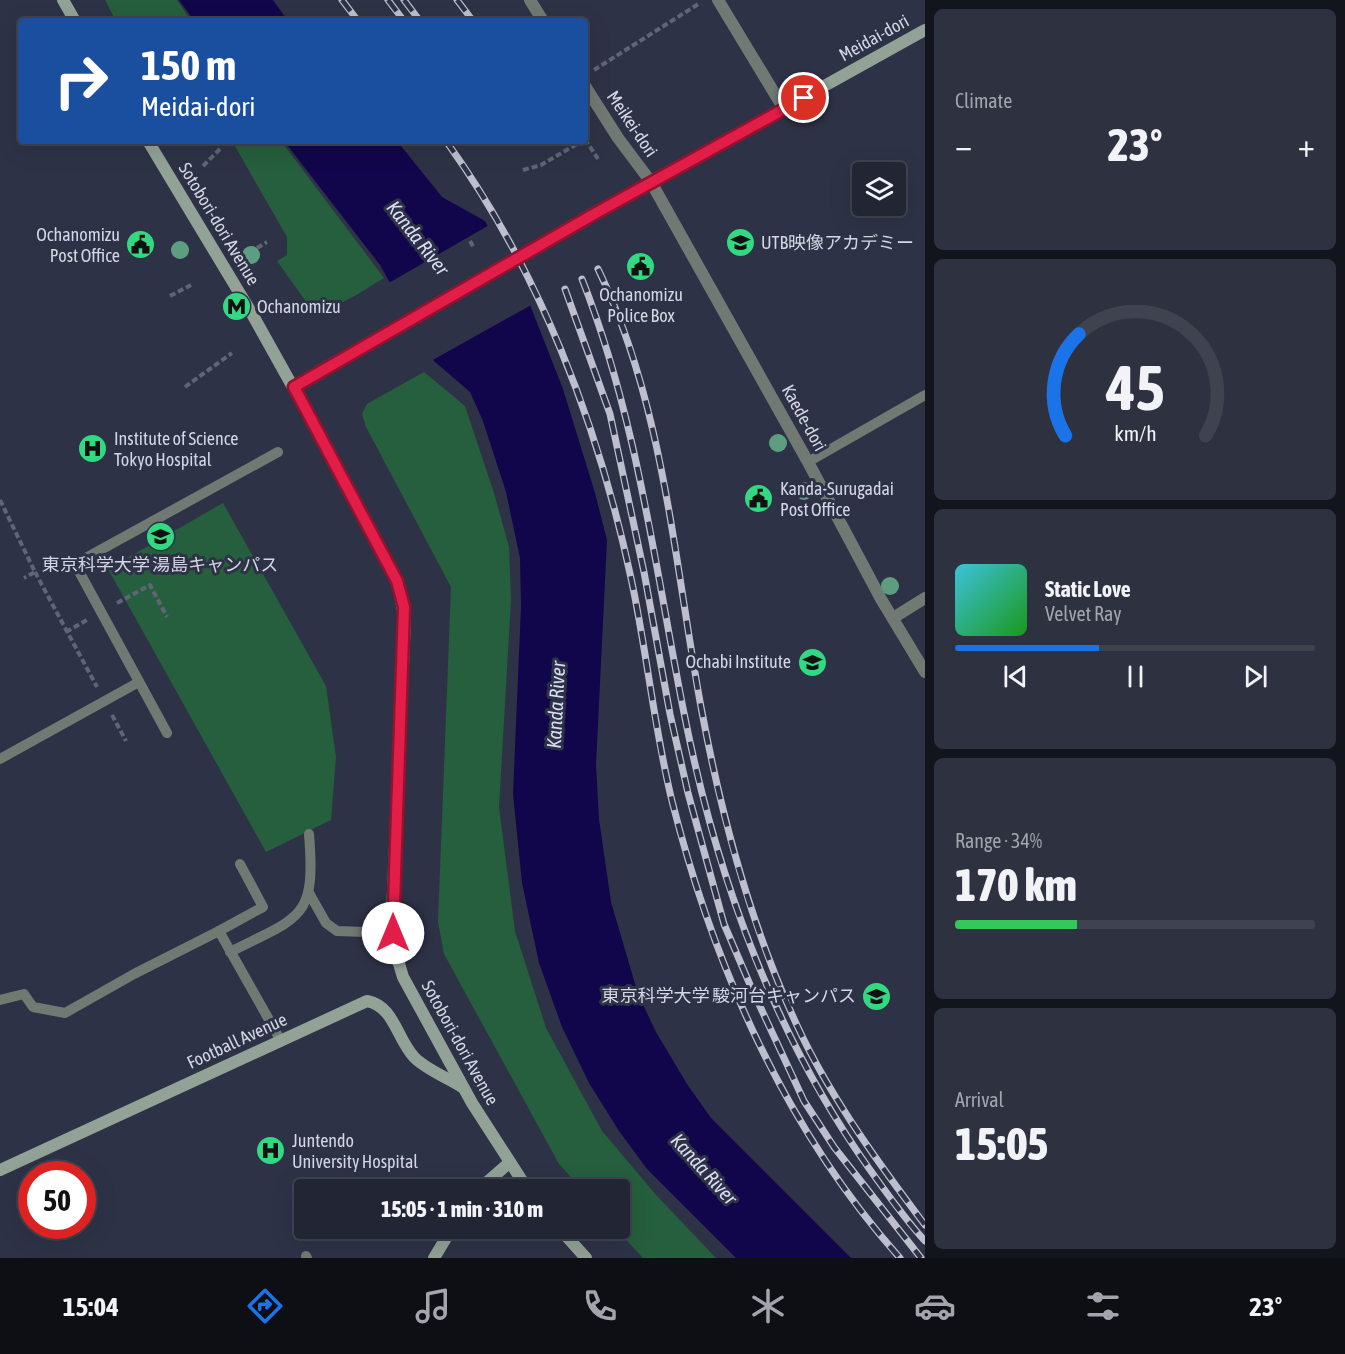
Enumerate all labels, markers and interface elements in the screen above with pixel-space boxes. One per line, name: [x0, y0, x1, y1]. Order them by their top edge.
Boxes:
street label: Meidai-dori: [835, 10, 912, 65]
text: 150 m: [141, 41, 236, 89]
icon: right: [42, 42, 120, 120]
pin: [778, 72, 829, 123]
icon: arrive: [787, 81, 820, 114]
street label: Meikei-dori: [603, 87, 662, 161]
text: Climate: [955, 89, 1012, 112]
text: Meidai-dori: [141, 91, 256, 122]
text: 23°: [1108, 119, 1162, 171]
text: −: [955, 126, 972, 164]
text: +: [1298, 126, 1315, 164]
street label: Sotobori-dori Avenue: [175, 159, 264, 289]
map controls: [852, 162, 906, 216]
button: layers: [852, 162, 906, 216]
water label: Kanda River: [382, 196, 455, 280]
place label: Ochanomizu Post Office: [36, 224, 120, 266]
school or university icon: UTB映像アカデミー: [724, 227, 756, 259]
public building icon: Ochanomizu Post Office: [125, 229, 157, 261]
place label: UTB映像アカデミー: [761, 232, 914, 253]
public building icon: Ochanomizu Police Box: [625, 250, 657, 282]
place label: Ochanomizu Police Box: [599, 284, 683, 326]
metro station icon: Ochanomizu: [220, 291, 252, 323]
place label: Ochanomizu: [257, 296, 341, 317]
text: 45: [1105, 352, 1164, 423]
street label: Kaede-dori: [778, 381, 831, 455]
text: km/h: [1114, 422, 1156, 447]
place label: Institute of Science Tokyo Hospital: [114, 428, 239, 470]
hospital icon: Institute of Science Tokyo Hospital: [77, 433, 109, 465]
place label: Kanda-Surugadai Post Office: [780, 478, 894, 520]
public building icon: Kanda-Surugadai Post Office: [743, 483, 775, 515]
school or university icon: 東京科学大学 湯島キャンパス: [144, 520, 176, 552]
place label: 東京科学大学 湯島キャンパス: [42, 554, 278, 575]
text: Static Love: [1045, 576, 1131, 602]
text: Velvet Ray: [1045, 602, 1122, 625]
school or university icon: Ochabi Institute: [796, 646, 828, 678]
place label: Ochabi Institute: [686, 651, 791, 672]
water label: Kanda River: [542, 660, 569, 749]
icon: previous: [999, 660, 1032, 693]
icon: pause: [1119, 660, 1152, 693]
icon: next: [1239, 660, 1272, 693]
text: Range · 34%: [955, 829, 1042, 852]
text: 170 km: [955, 859, 1077, 911]
position arrow: [361, 901, 425, 965]
street label: Sotobori-dori Avenue: [418, 977, 503, 1109]
school or university icon: 東京科学大学 駿河台キャンパス: [861, 980, 893, 1012]
place label: 東京科学大学 駿河台キャンパス: [602, 985, 856, 1006]
street label: Football Avenue: [184, 1008, 290, 1073]
text: Arrival: [955, 1088, 1004, 1111]
text: 15:05: [955, 1118, 1049, 1170]
water label: Kanda River: [667, 1128, 743, 1210]
place label: Juntendo University Hospital: [292, 1130, 418, 1172]
hospital icon: Juntendo University Hospital: [255, 1135, 287, 1167]
speed limit sign: 50: [18, 1161, 96, 1239]
text: 15:05 · 1 min · 310 m: [381, 1196, 543, 1222]
icon: directions: [244, 1285, 286, 1327]
icon: music: [412, 1285, 454, 1327]
icon: phone: [579, 1285, 621, 1327]
icon: climate: [747, 1285, 789, 1327]
icon: car: [914, 1285, 956, 1327]
icon: filters: [1082, 1285, 1124, 1327]
text: 15:04: [63, 1291, 119, 1322]
text: 23°: [1249, 1291, 1282, 1322]

